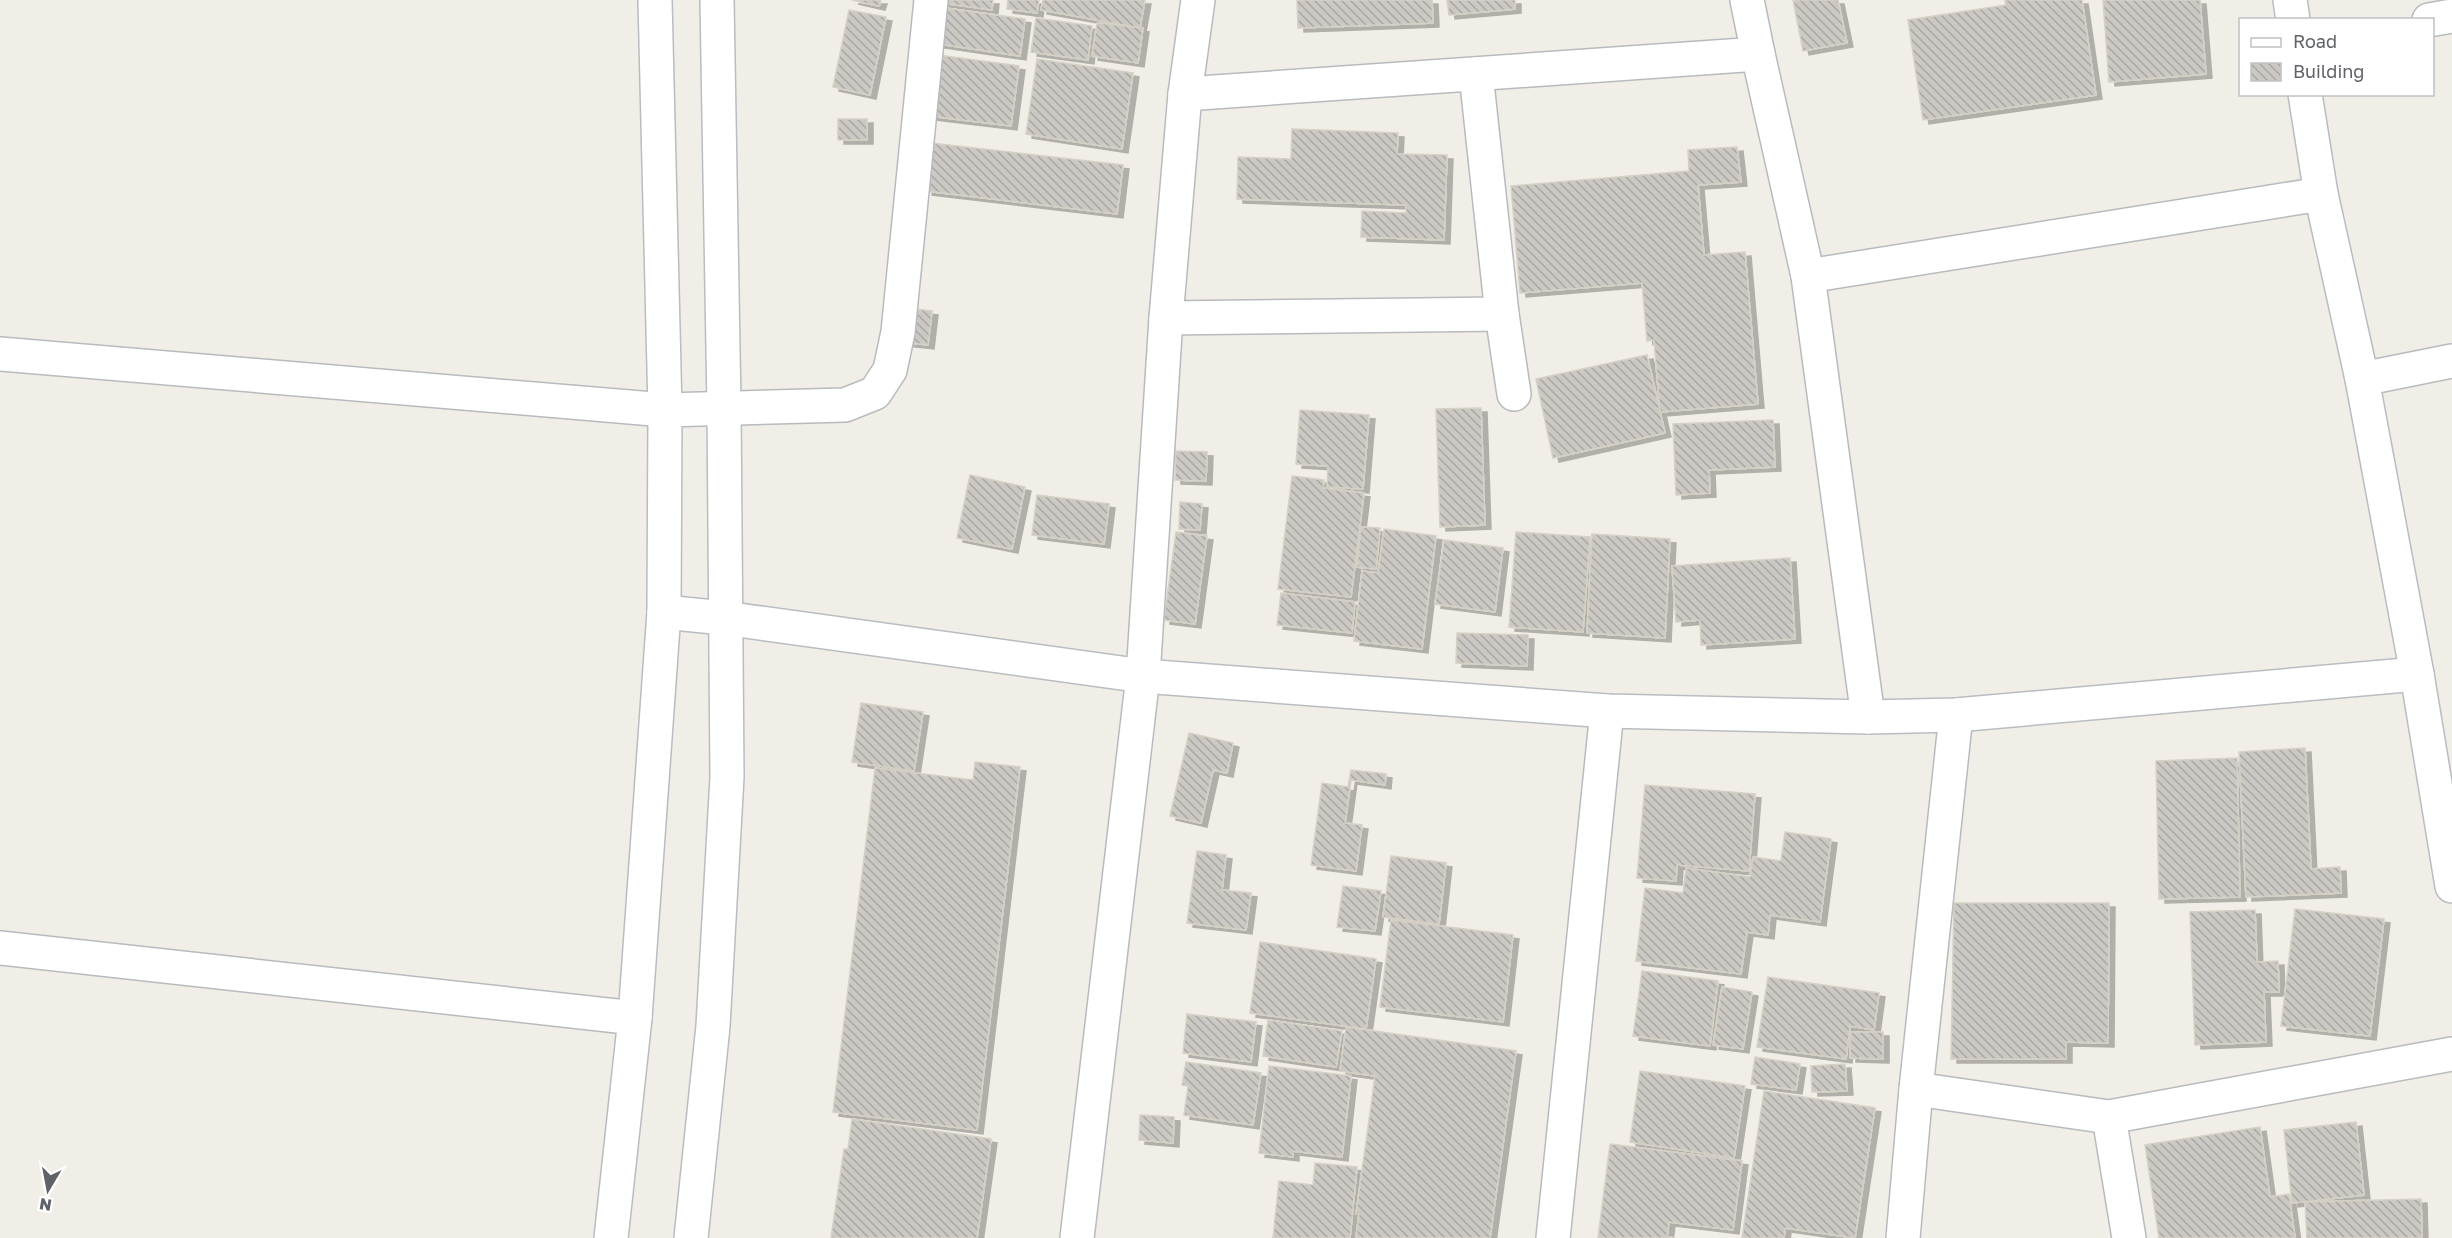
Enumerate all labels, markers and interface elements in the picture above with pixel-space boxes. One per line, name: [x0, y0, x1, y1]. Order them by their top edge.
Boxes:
legend: [2239, 18, 2434, 96]
text: Road: [2293, 30, 2337, 52]
text: Building: [2293, 60, 2364, 82]
north arrow: [18, 1160, 78, 1220]
text: N: [38, 1194, 53, 1216]

